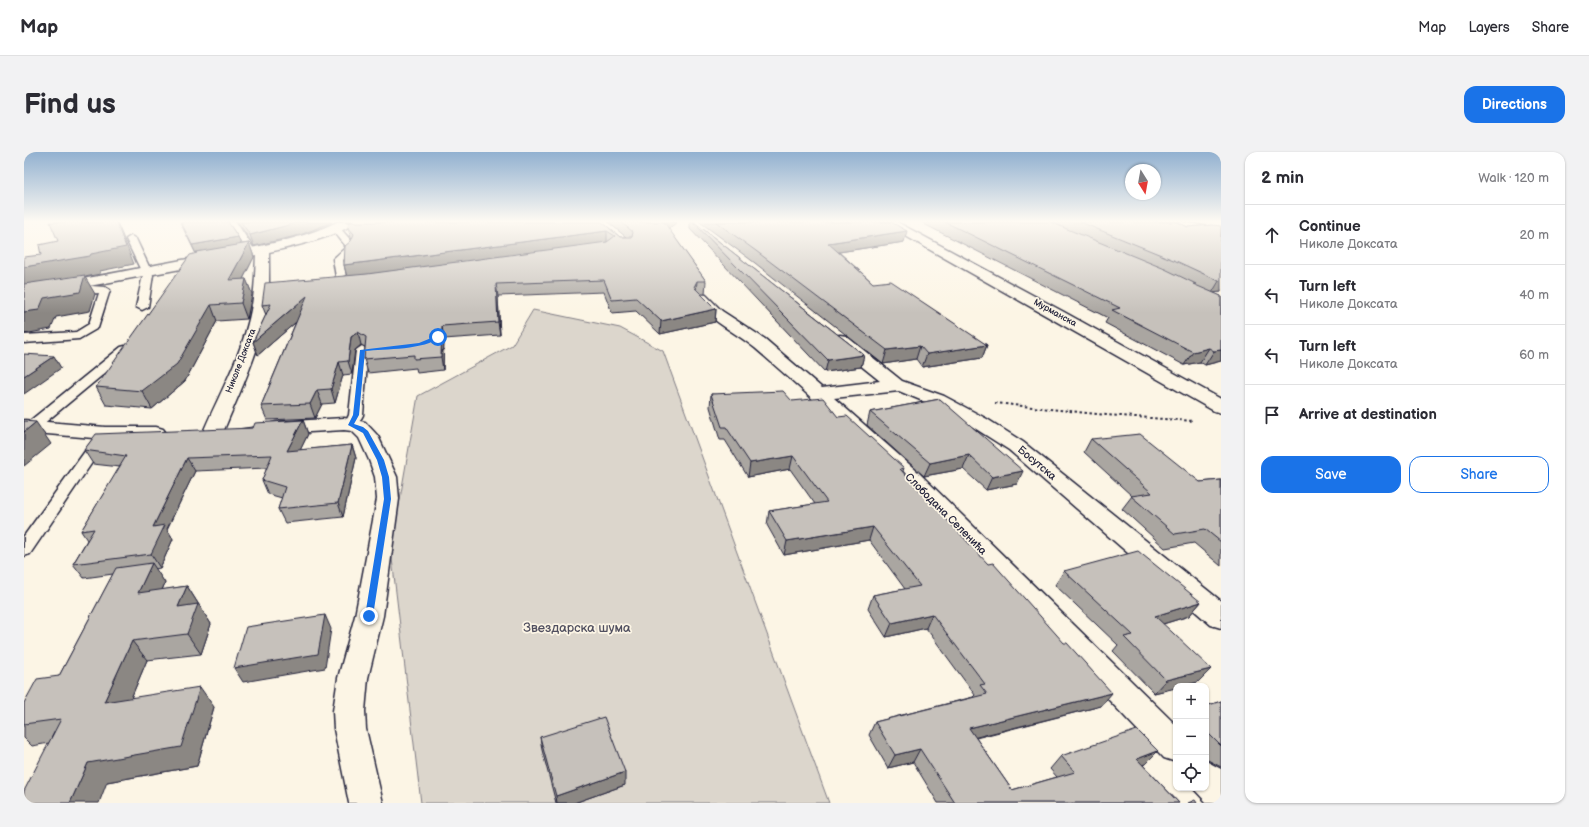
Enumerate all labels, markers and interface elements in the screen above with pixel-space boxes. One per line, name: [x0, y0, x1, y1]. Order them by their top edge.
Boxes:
text: Map: [20, 16, 58, 39]
text: Map: [1418, 19, 1446, 36]
text: Layers: [1468, 19, 1510, 36]
text: Share: [1532, 19, 1569, 36]
button: Directions: [1464, 86, 1565, 123]
text: Find us: [24, 88, 116, 121]
north arrow: [1125, 164, 1161, 200]
text: 2 min: [1261, 168, 1304, 188]
text: Walk · 120 m: [1478, 170, 1549, 186]
text: Continue: [1299, 217, 1361, 236]
icon: ahead: [1261, 224, 1283, 246]
text: 20 m: [1519, 227, 1549, 243]
text: Николе Доксата: [1299, 236, 1398, 252]
text: Turn left: [1299, 277, 1356, 296]
icon: left: [1261, 284, 1283, 306]
text: 40 m: [1519, 287, 1549, 303]
text: Николе Доксата: [1299, 296, 1398, 312]
street label: Мурманска: [1032, 297, 1079, 330]
street label: Николе Доксата: [224, 327, 259, 395]
route start: [429, 328, 447, 346]
text: Turn left: [1299, 337, 1356, 356]
icon: left: [1261, 344, 1283, 366]
text: 60 m: [1519, 347, 1549, 363]
text: Николе Доксата: [1299, 356, 1398, 372]
icon: arrive: [1261, 404, 1283, 426]
text: Arrive at destination: [1299, 405, 1437, 424]
street label: Босутска: [1015, 443, 1059, 483]
button: Save: [1261, 456, 1401, 493]
button: Share: [1409, 456, 1549, 493]
street label: Слободана Селенића: [902, 470, 990, 558]
route end: [360, 607, 378, 625]
park label: Звездарска шума: [523, 620, 631, 636]
map controls: [1173, 683, 1209, 791]
button: +: [1173, 683, 1209, 719]
button: −: [1173, 719, 1209, 755]
button: locate: [1173, 755, 1209, 791]

